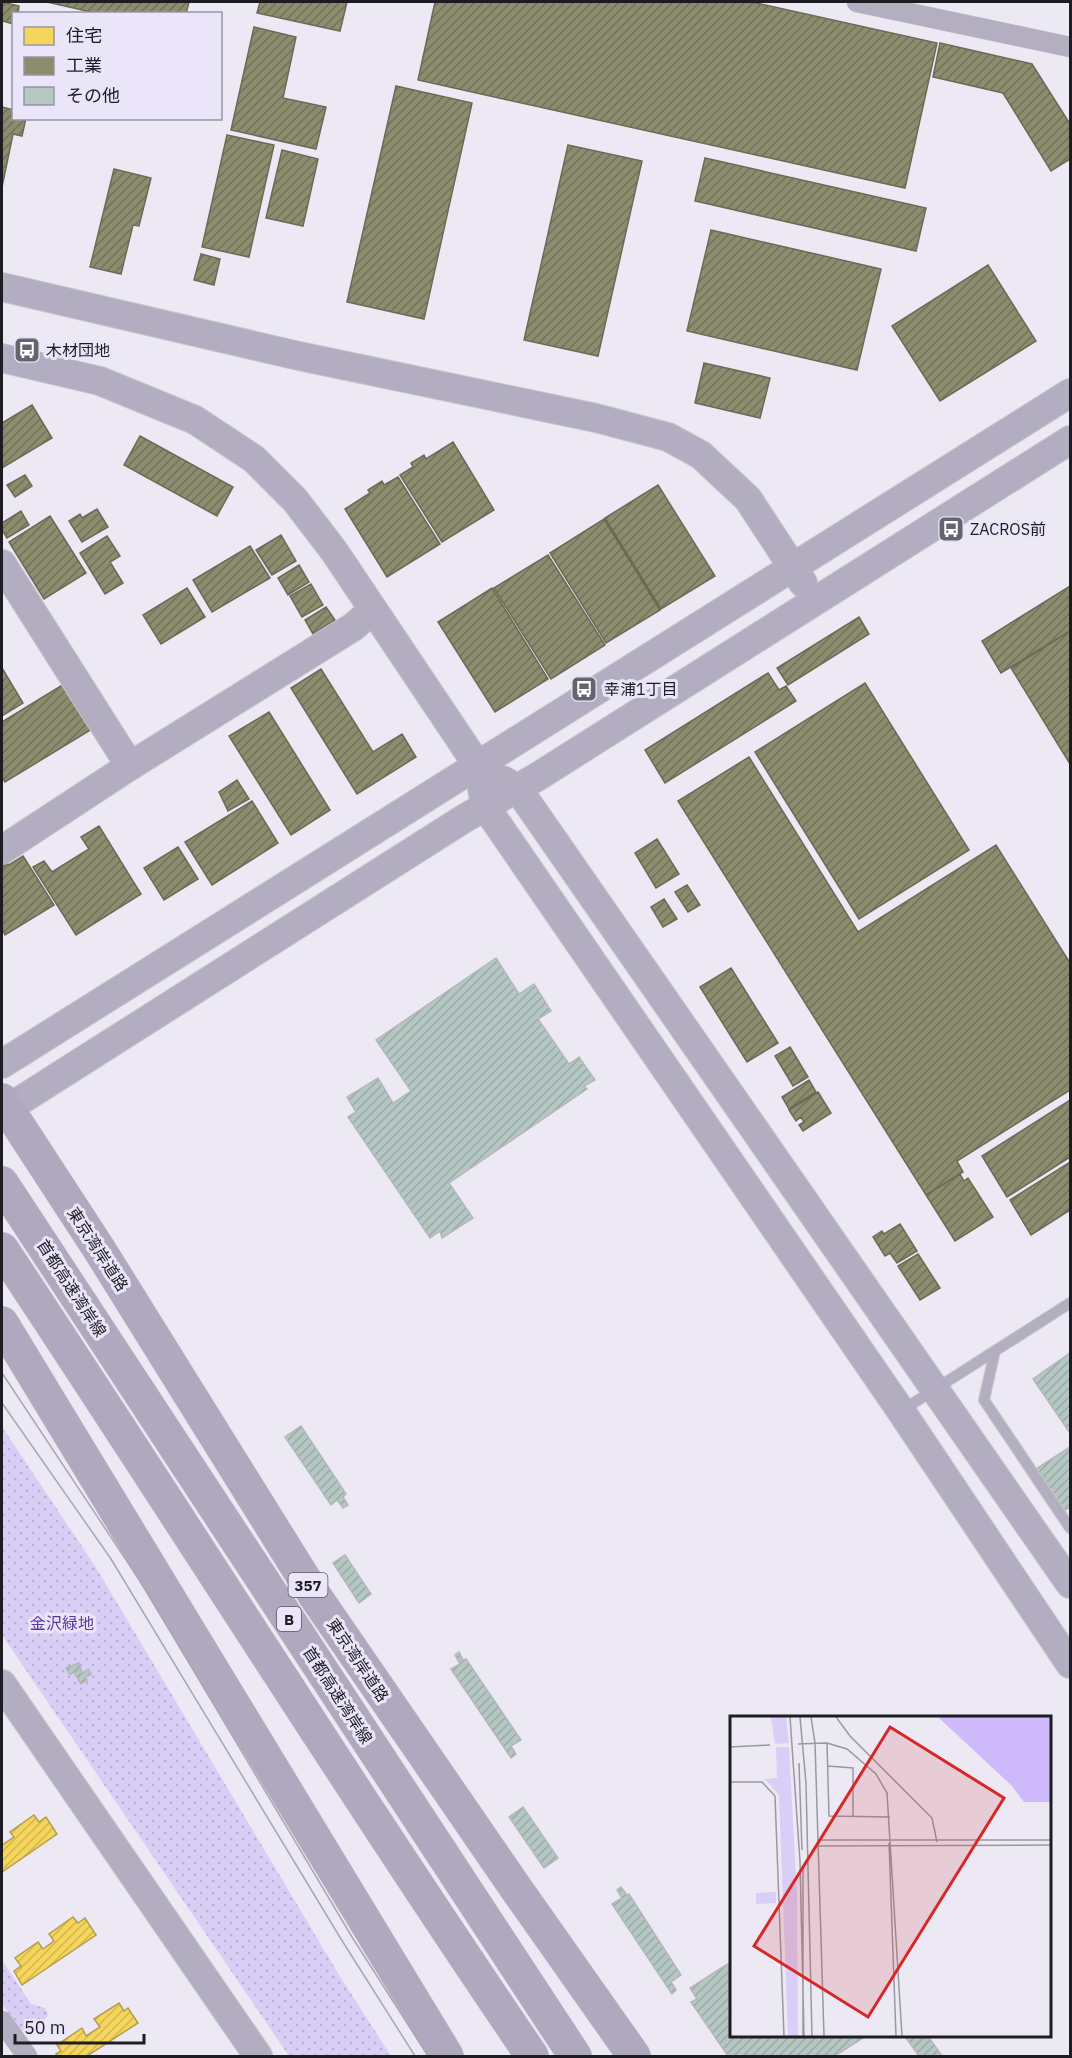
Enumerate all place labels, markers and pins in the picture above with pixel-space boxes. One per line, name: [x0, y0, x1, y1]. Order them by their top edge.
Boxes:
bus stop icon: 木材団地: [12, 335, 42, 365]
place label: 木材団地: [46, 340, 110, 360]
bus stop icon: ZACROS前: [936, 514, 966, 544]
place label: ZACROS前: [970, 519, 1046, 539]
bus stop icon: 幸浦1丁目: [569, 674, 599, 704]
place label: 幸浦1丁目: [604, 679, 678, 699]

